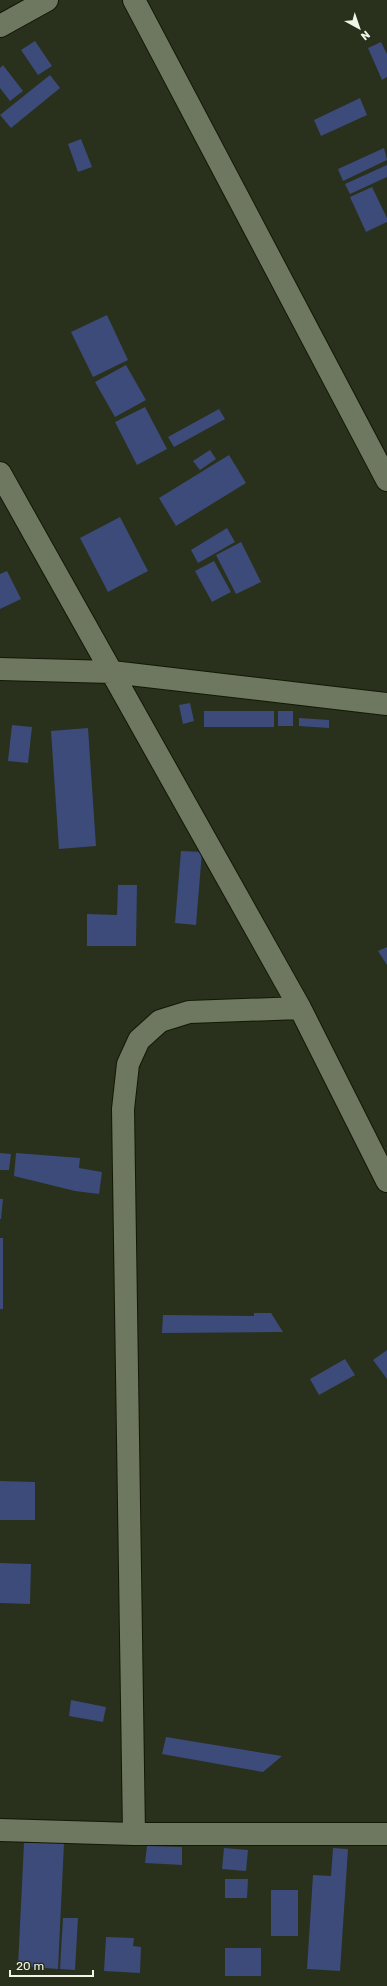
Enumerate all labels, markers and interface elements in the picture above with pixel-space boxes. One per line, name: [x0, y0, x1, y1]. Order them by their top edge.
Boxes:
north arrow: [339, 8, 379, 48]
text: N: [358, 28, 372, 43]
scale bar: [10, 1952, 93, 1978]
text: 20 m: [16, 1959, 44, 1973]

